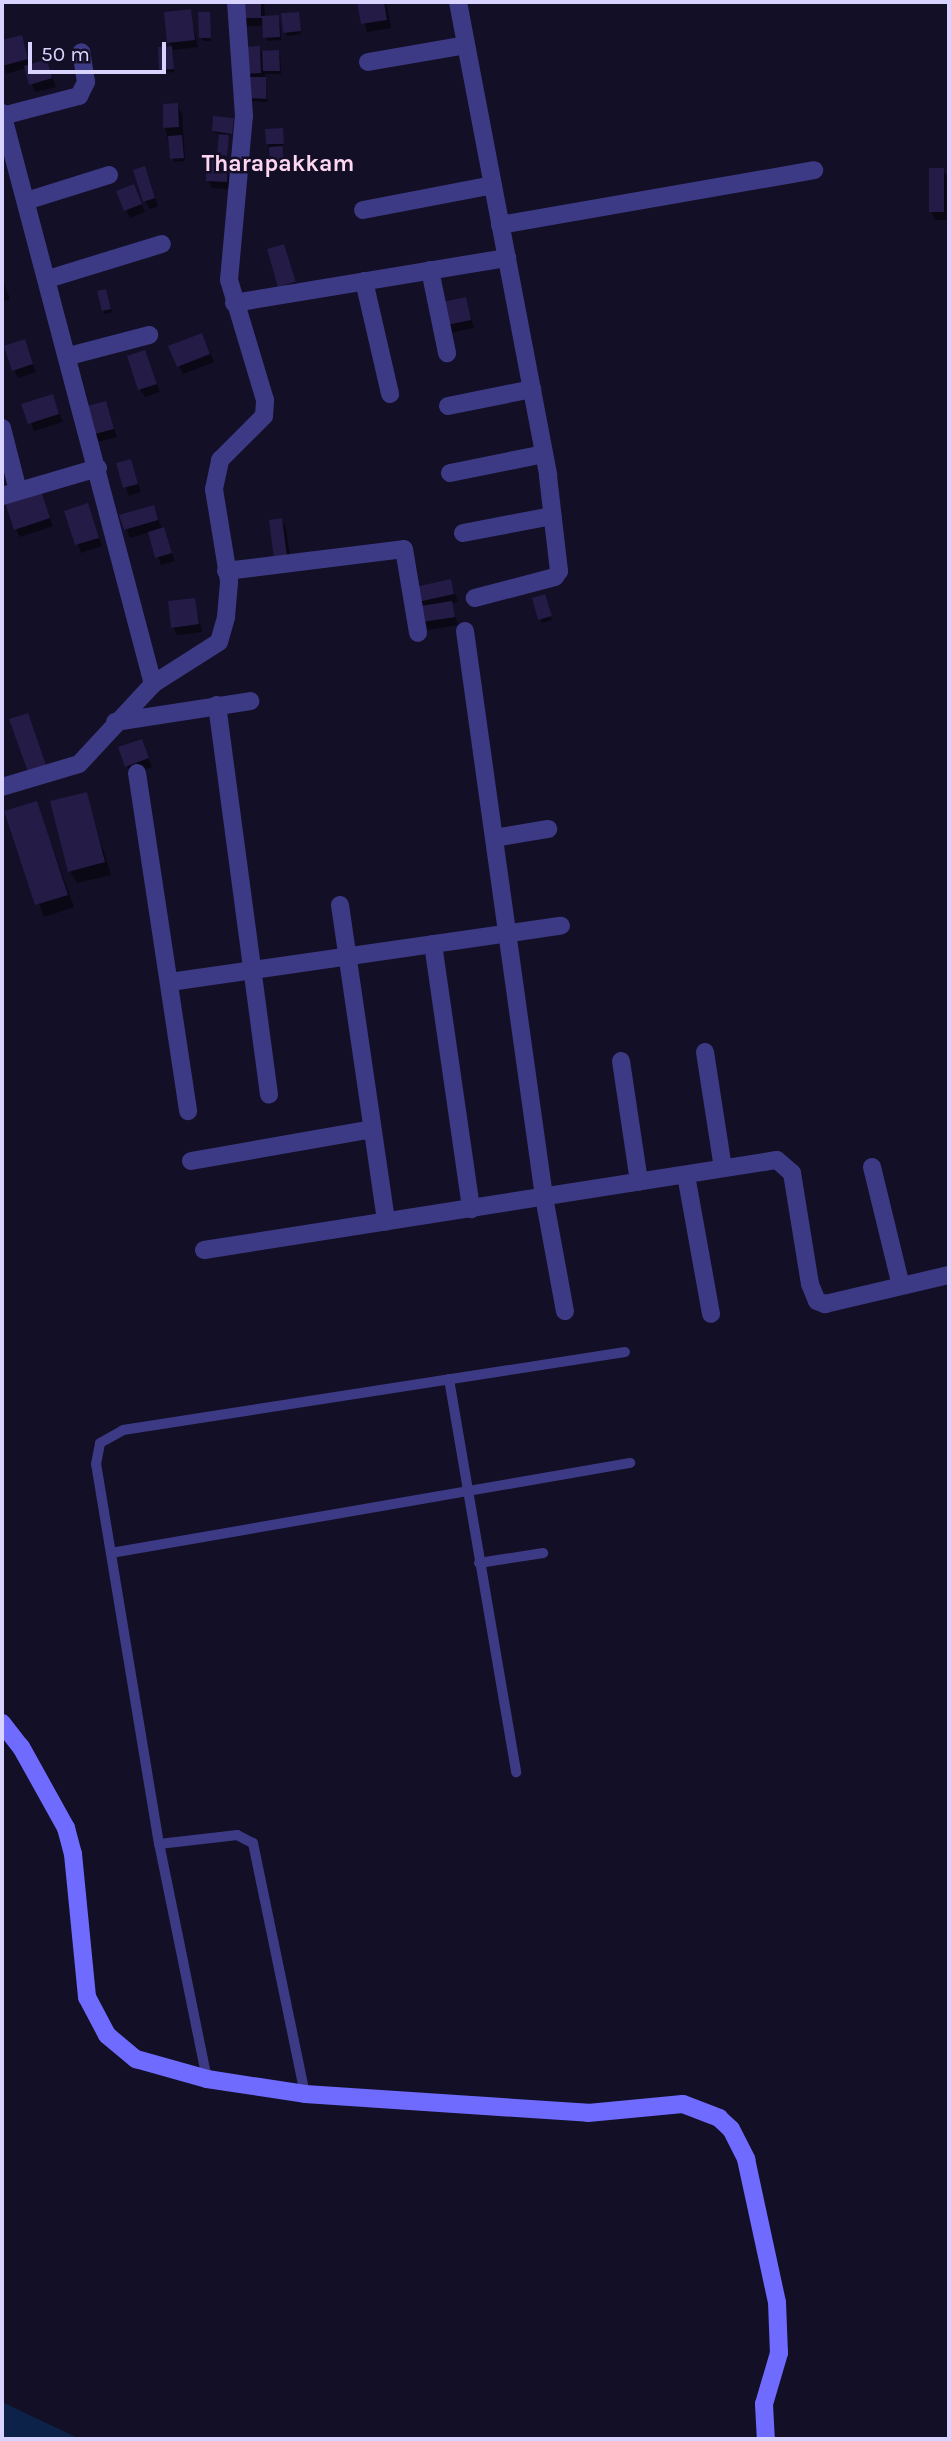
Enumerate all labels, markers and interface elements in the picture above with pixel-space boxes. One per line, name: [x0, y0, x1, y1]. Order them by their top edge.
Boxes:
scale bar: [32, 28, 170, 72]
text: 50 m: [41, 42, 90, 66]
district label: Tharapakkam: [202, 150, 354, 178]

